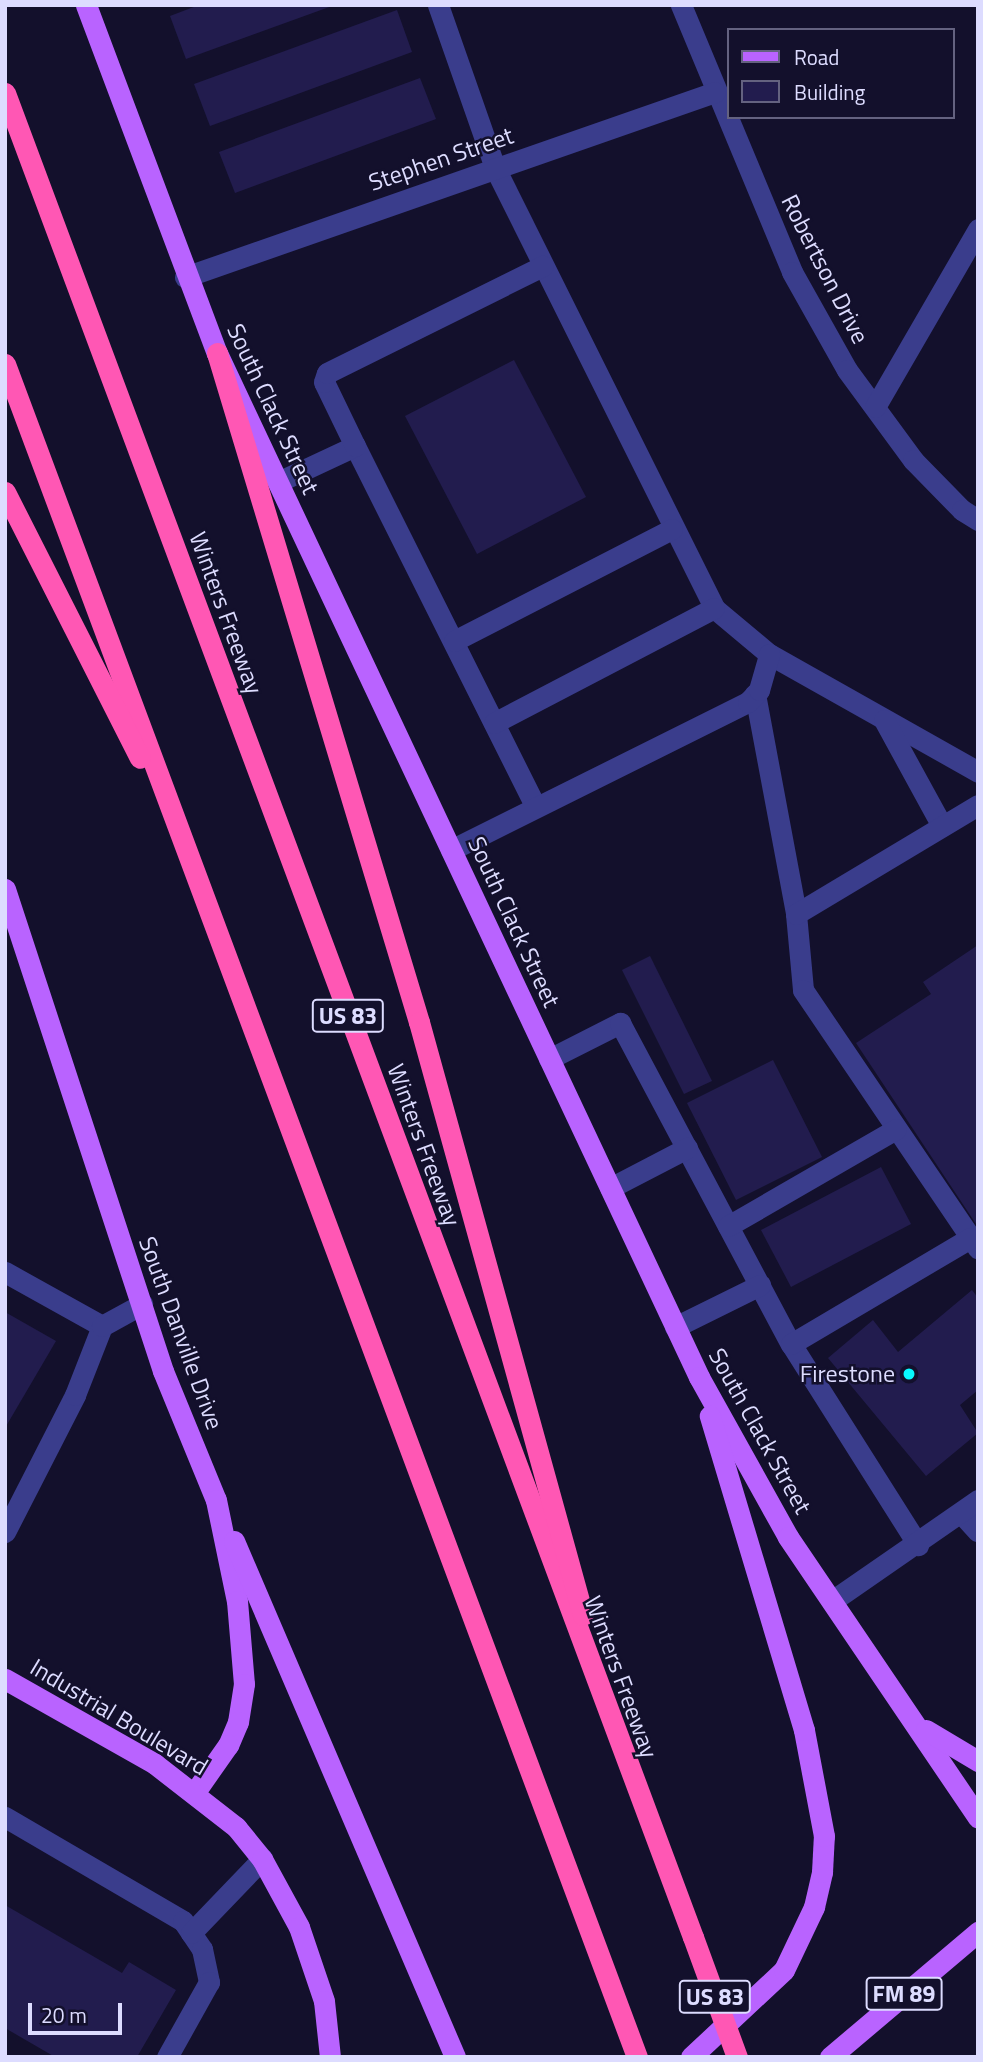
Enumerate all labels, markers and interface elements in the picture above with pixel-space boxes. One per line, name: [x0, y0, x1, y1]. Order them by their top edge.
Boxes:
legend: [727, 28, 955, 119]
text: Road: [794, 41, 839, 73]
text: Building: [794, 76, 865, 108]
street label: Stephen Street: [365, 121, 517, 197]
street label: Robertson Drive: [775, 190, 875, 348]
street label: South Clack Street: [221, 319, 325, 499]
street label: Winters Freeway: [183, 528, 269, 698]
street label: South Clack Street: [462, 832, 566, 1012]
road number: US 83: [311, 996, 385, 1036]
street label: Winters Freeway: [381, 1060, 467, 1230]
street label: South Danville Drive: [133, 1233, 229, 1433]
street label: South Clack Street: [703, 1343, 817, 1519]
place label: Firestone: [800, 1360, 895, 1388]
marker: Firestone: [901, 1366, 917, 1382]
street label: Winters Freeway: [578, 1592, 664, 1762]
street label: Industrial Boulevard: [25, 1653, 213, 1781]
road number: FM 89: [866, 1974, 942, 2013]
road number: US 83: [678, 1978, 752, 2016]
scale bar: [32, 1988, 126, 2032]
text: 20 m: [41, 1999, 87, 2031]

